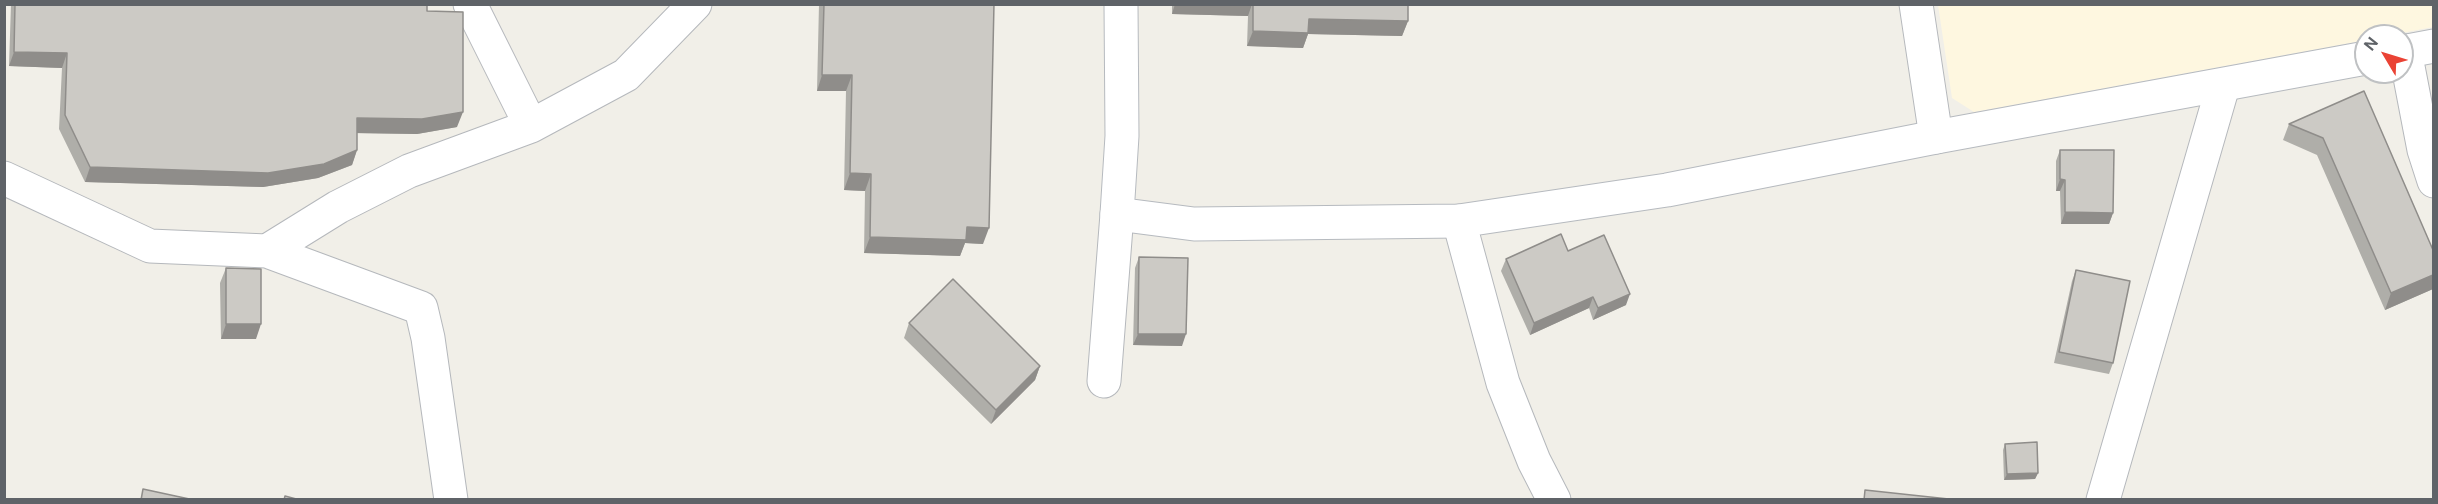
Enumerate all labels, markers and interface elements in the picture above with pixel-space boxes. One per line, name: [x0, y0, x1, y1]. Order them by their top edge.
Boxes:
north arrow: [2354, 24, 2414, 84]
text: N: [2359, 33, 2383, 55]

